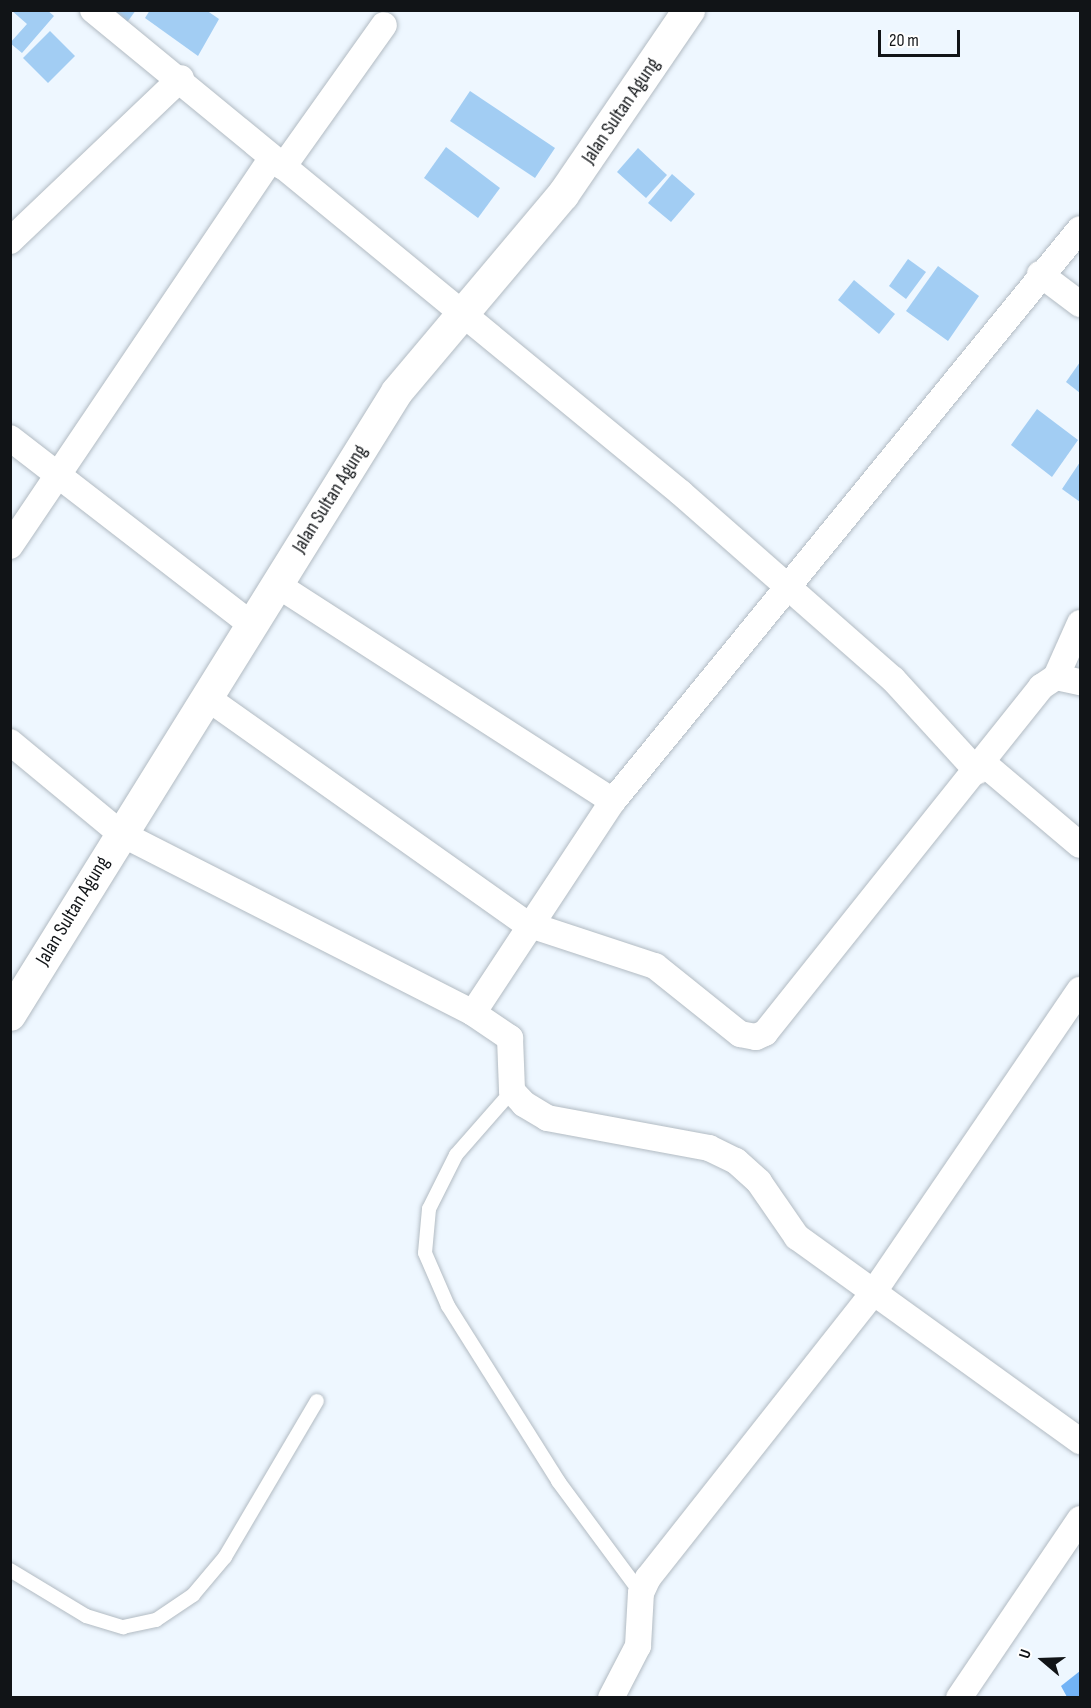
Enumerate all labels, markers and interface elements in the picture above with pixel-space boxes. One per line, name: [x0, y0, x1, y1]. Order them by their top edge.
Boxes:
scale bar: [881, 18, 964, 56]
text: 20 m: [889, 30, 919, 51]
street label: Jalan Sultan Agung: [577, 53, 665, 169]
street label: Jalan Sultan Agung: [287, 441, 373, 557]
street label: Jalan Sultan Agung: [31, 852, 115, 970]
north arrow: [1013, 1630, 1073, 1690]
text: U: [1015, 1647, 1036, 1661]

